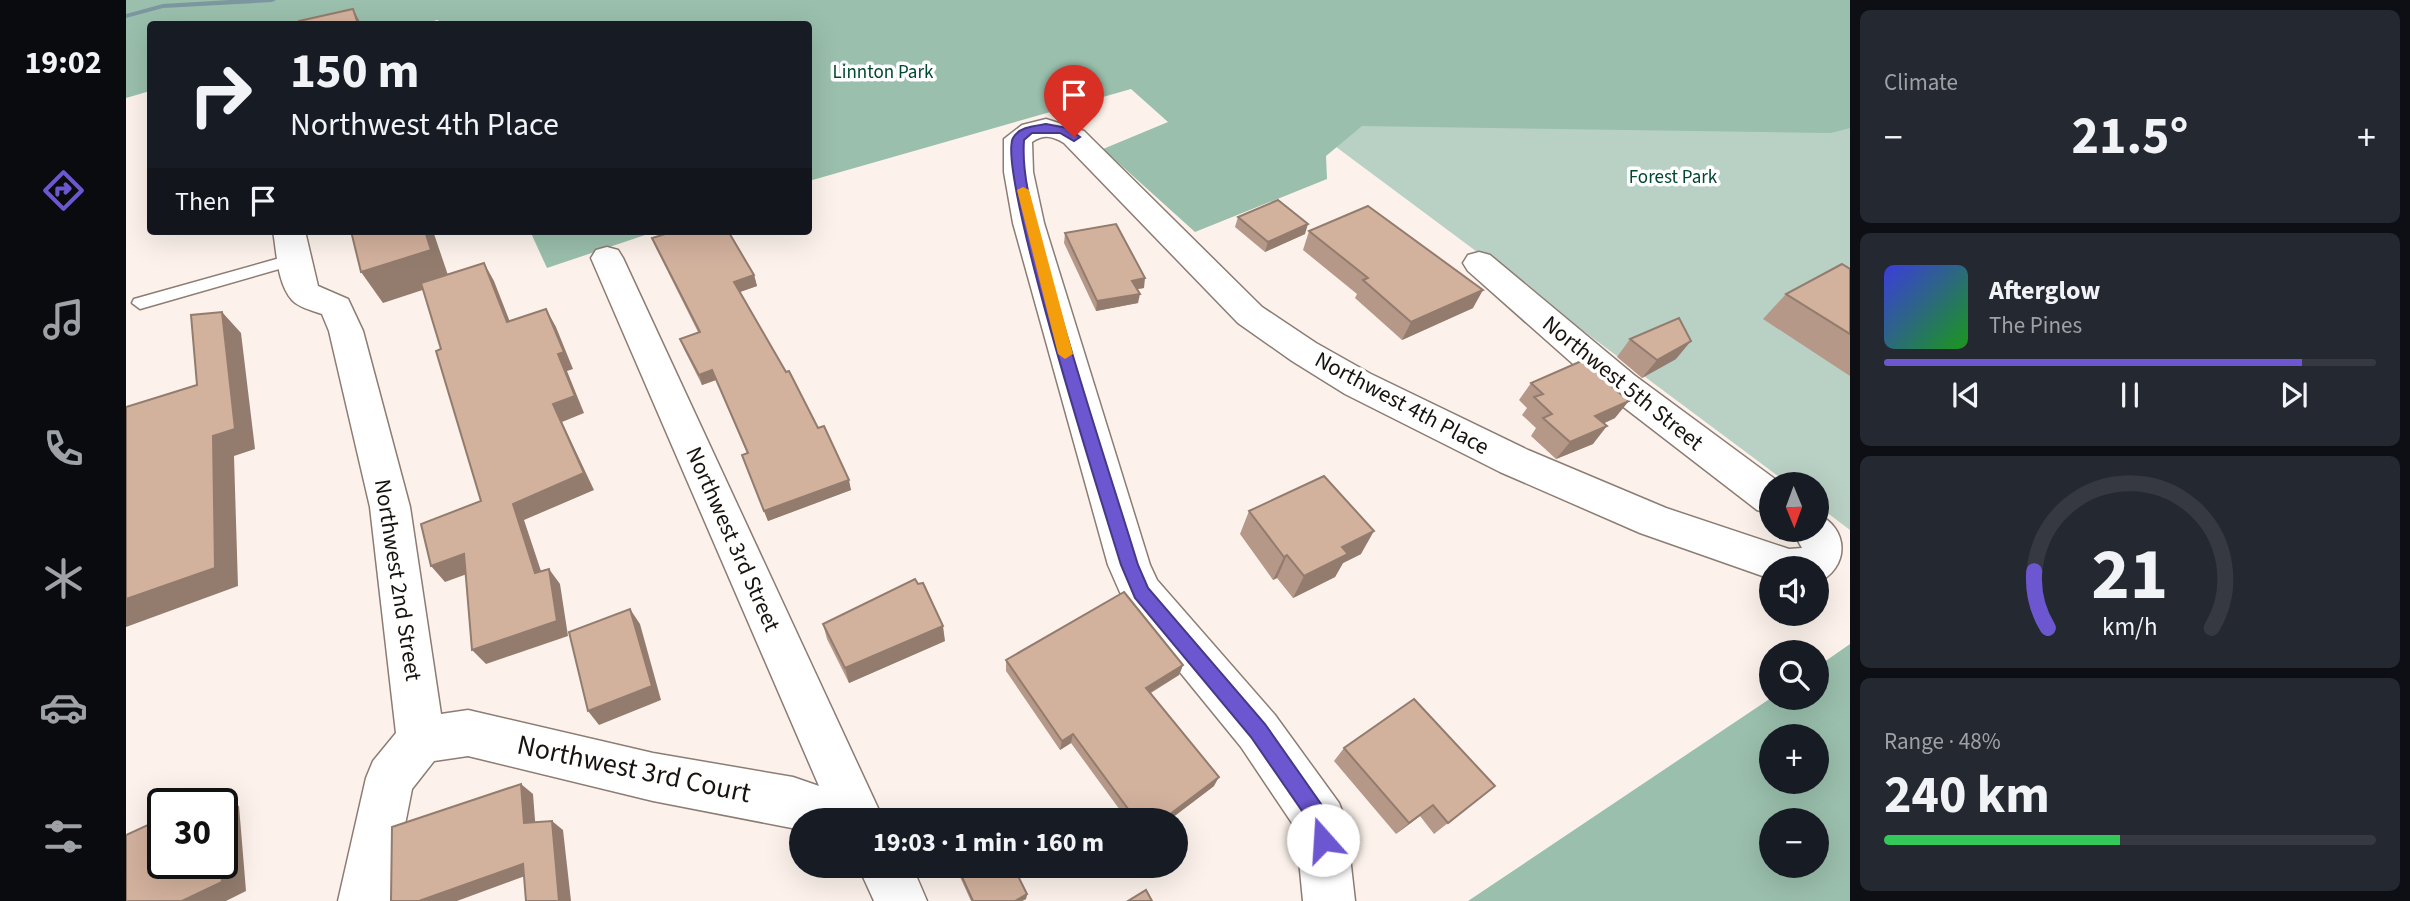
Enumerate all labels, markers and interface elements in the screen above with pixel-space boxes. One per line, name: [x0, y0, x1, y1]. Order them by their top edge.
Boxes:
text: 150 m: [290, 37, 419, 107]
text: 19:02: [24, 40, 102, 86]
icon: right: [175, 49, 266, 140]
park label: Linnton Park: [833, 59, 934, 86]
pin: [1044, 65, 1104, 137]
text: Climate: [1884, 66, 1958, 99]
icon: arrive: [1055, 76, 1093, 114]
text: 21.5°: [2072, 100, 2188, 174]
text: Northwest 4th Place: [290, 102, 559, 148]
text: −: [1884, 111, 1903, 165]
text: +: [2357, 111, 2376, 165]
park label: Forest Park: [1629, 164, 1718, 191]
icon: directions: [39, 166, 88, 215]
icon: arrive: [244, 182, 282, 220]
text: Then: [175, 183, 230, 220]
text: Afterglow: [1989, 272, 2100, 309]
icon: music: [39, 295, 88, 344]
street label: Northwest 5th Street: [1535, 308, 1711, 459]
text: The Pines: [1989, 309, 2082, 342]
street label: Northwest 4th Place: [1309, 343, 1495, 463]
icon: previous: [1947, 376, 1985, 414]
icon: pause: [2111, 376, 2149, 414]
icon: next: [2275, 376, 2313, 414]
icon: phone: [39, 424, 88, 473]
street label: Northwest 3rd Street: [677, 441, 789, 637]
north arrow: [1759, 472, 1829, 542]
map controls: [1759, 472, 1829, 878]
street label: Northwest 2nd Street: [366, 477, 430, 684]
text: 21: [2092, 523, 2168, 627]
icon: climate: [39, 554, 88, 603]
button: sound: [1759, 556, 1829, 626]
text: km/h: [2102, 609, 2158, 645]
button: search: [1759, 640, 1829, 710]
icon: car: [39, 683, 88, 732]
button: +: [1759, 724, 1829, 794]
street label: Northwest 3rd Court: [513, 725, 755, 813]
text: Range · 48%: [1884, 725, 2001, 758]
text: 240 km: [1884, 759, 2050, 833]
speed limit sign: 30: [147, 788, 238, 879]
position arrow: [1286, 803, 1360, 877]
button: −: [1759, 808, 1829, 878]
icon: filters: [39, 812, 88, 861]
text: 19:03 · 1 min · 160 m: [873, 824, 1104, 861]

